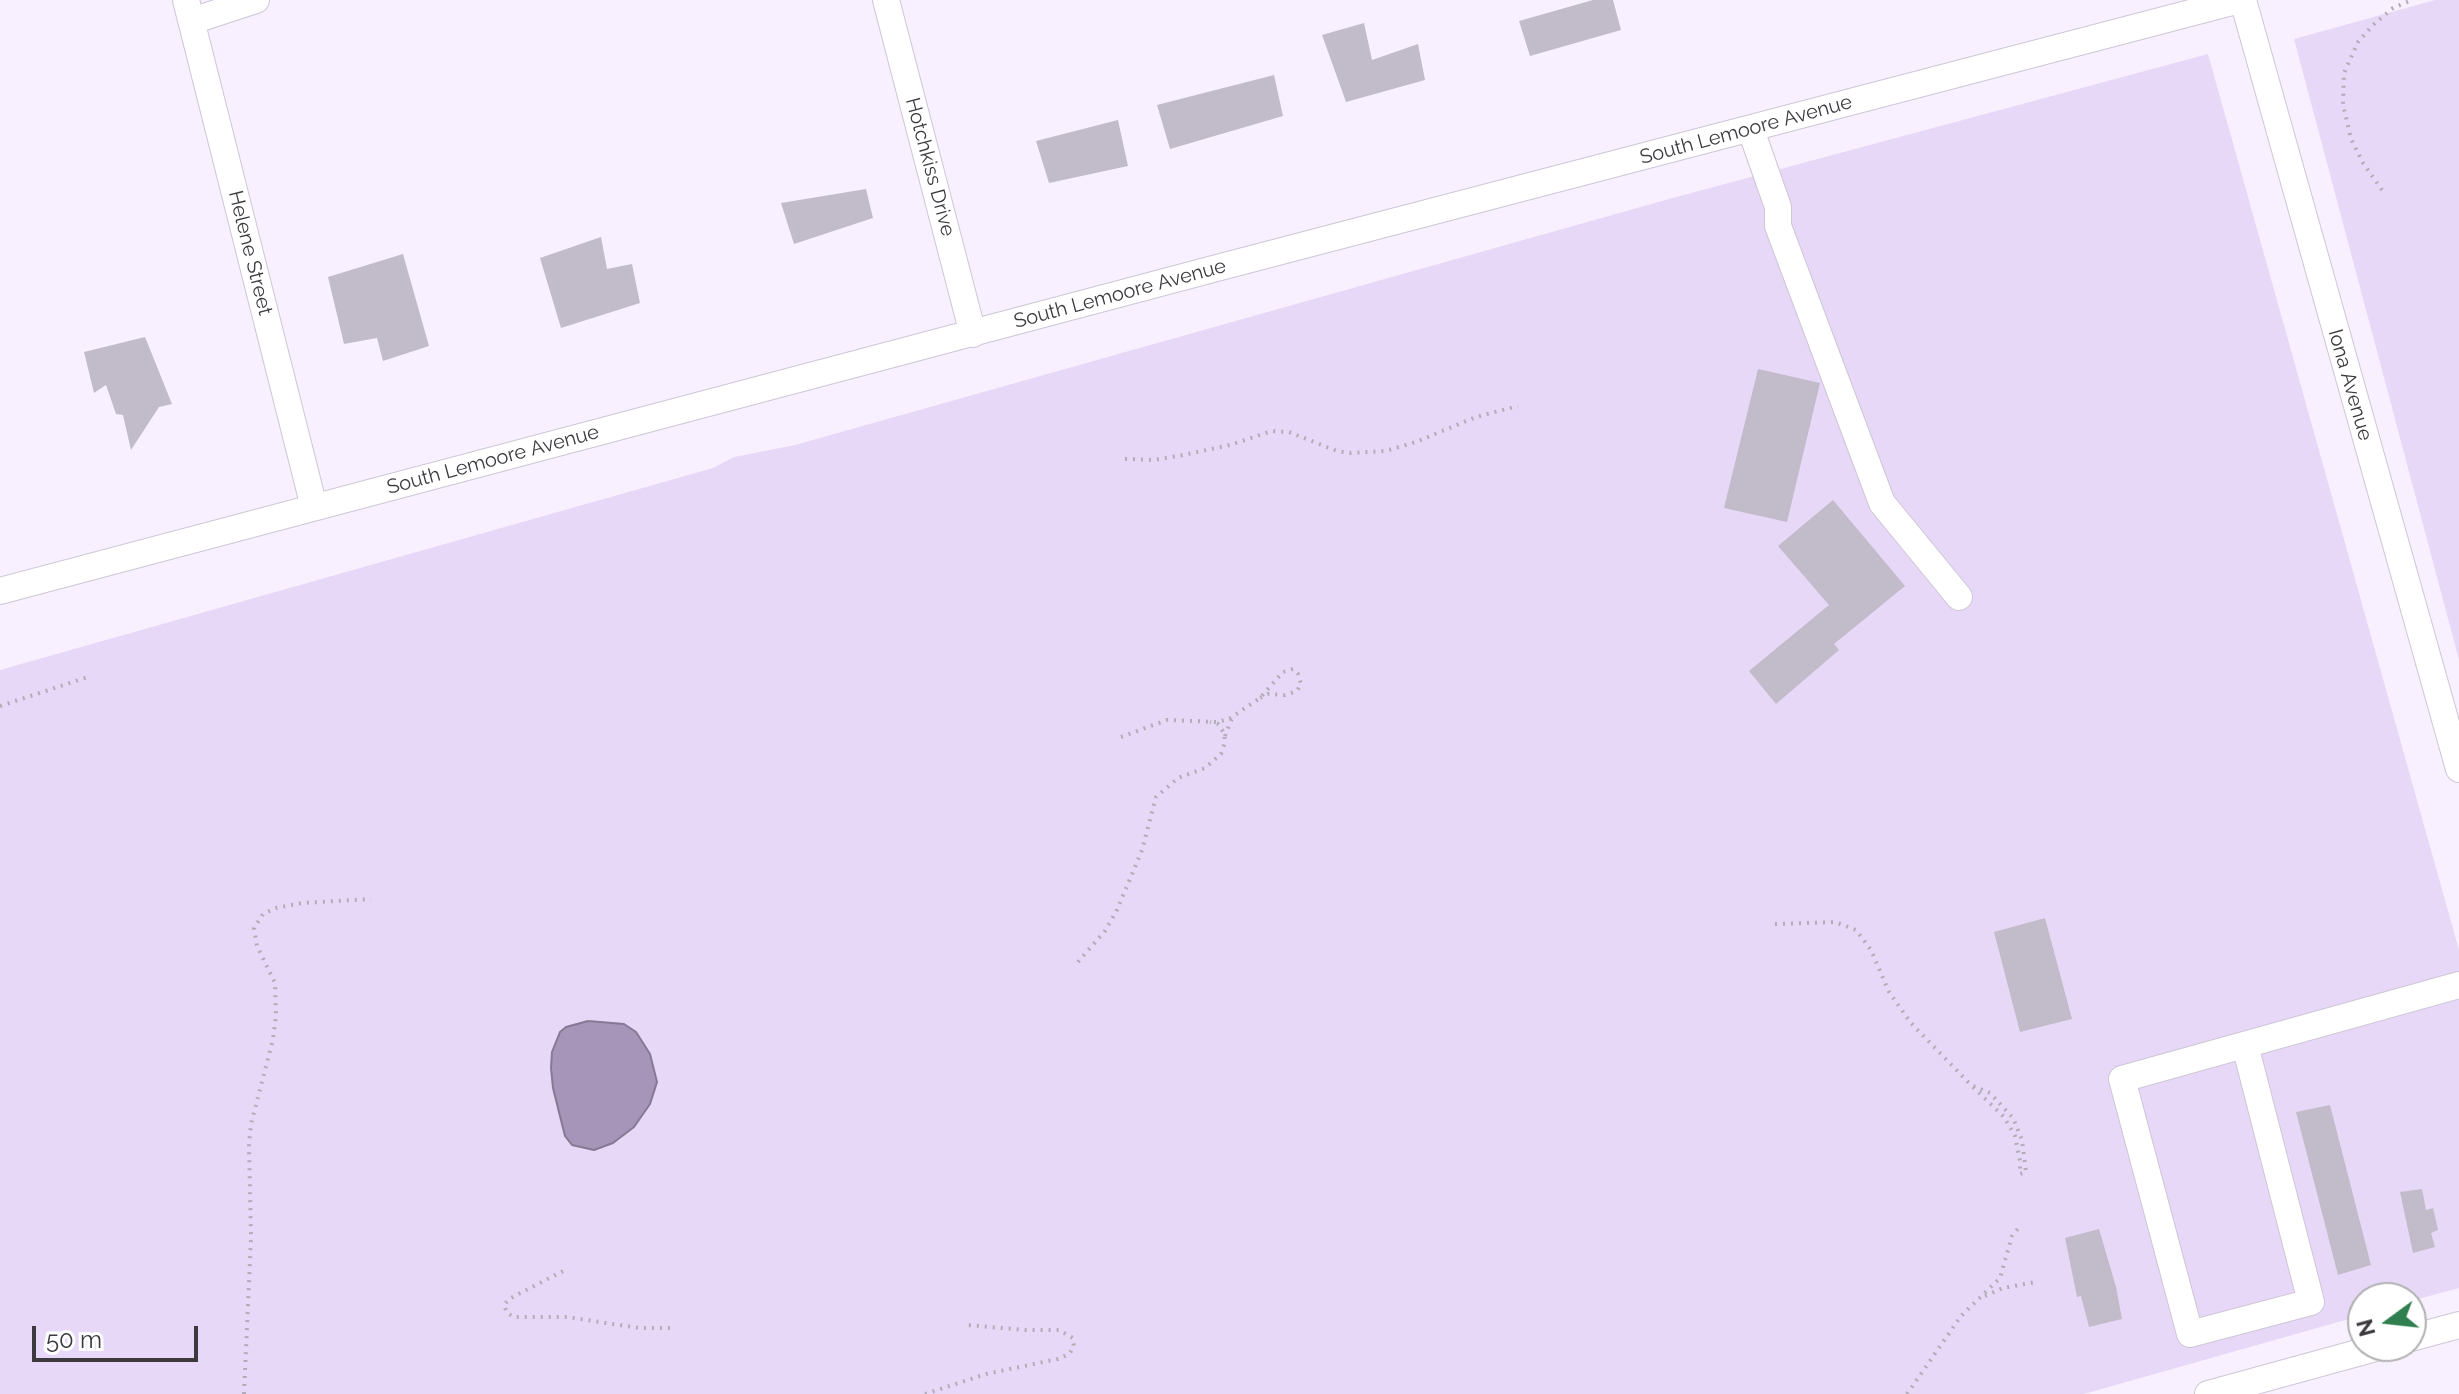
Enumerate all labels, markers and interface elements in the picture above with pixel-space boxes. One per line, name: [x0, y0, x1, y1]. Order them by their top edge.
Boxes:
street label: South Lemoore Avenue: [1637, 90, 1855, 170]
street label: Hotchkiss Drive: [900, 95, 960, 239]
street label: Helene Street: [223, 188, 277, 318]
street label: South Lemoore Avenue: [1011, 254, 1229, 334]
street label: Iona Avenue: [2323, 327, 2377, 443]
street label: South Lemoore Avenue: [384, 420, 602, 500]
north arrow: [2347, 1282, 2427, 1362]
scale bar: [36, 1310, 202, 1360]
text: N: [2351, 1316, 2380, 1339]
text: 50 m: [46, 1325, 102, 1354]

